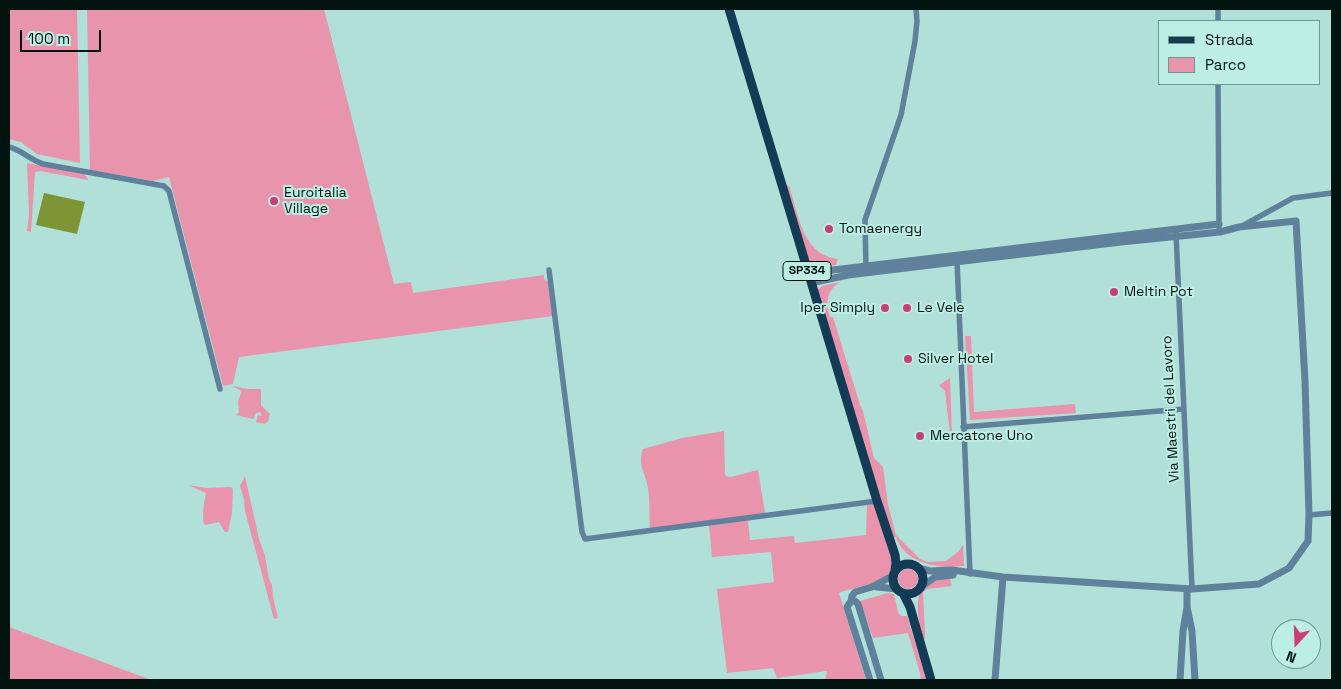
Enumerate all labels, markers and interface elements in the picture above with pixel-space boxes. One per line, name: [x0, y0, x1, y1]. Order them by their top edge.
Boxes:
scale bar: [22, 20, 104, 52]
legend: [1158, 20, 1321, 85]
text: 100 m: [28, 29, 70, 48]
text: Strada: [1205, 30, 1253, 49]
text: Parco: [1205, 55, 1246, 74]
place label: Euroitalia Village: [284, 185, 347, 218]
marker: Euroitalia Village: [268, 195, 280, 207]
place label: Tomaenergy: [839, 221, 922, 237]
marker: Tomaenergy: [823, 223, 835, 235]
road number: SP334: [783, 262, 831, 280]
place label: Meltin Pot: [1124, 284, 1193, 300]
marker: Meltin Pot: [1108, 286, 1120, 298]
place label: Iper Simply: [800, 300, 875, 316]
place label: Le Vele: [917, 300, 965, 316]
marker: Iper Simply: [879, 302, 891, 314]
marker: Le Vele: [901, 302, 913, 314]
street label: Via Maestri del Lavoro: [1159, 335, 1183, 483]
place label: Silver Hotel: [918, 351, 993, 367]
marker: Silver Hotel: [902, 353, 914, 365]
place label: Mercatone Uno: [930, 428, 1033, 444]
marker: Mercatone Uno: [914, 430, 926, 442]
north arrow: [1271, 619, 1321, 669]
text: N: [1284, 647, 1299, 667]

